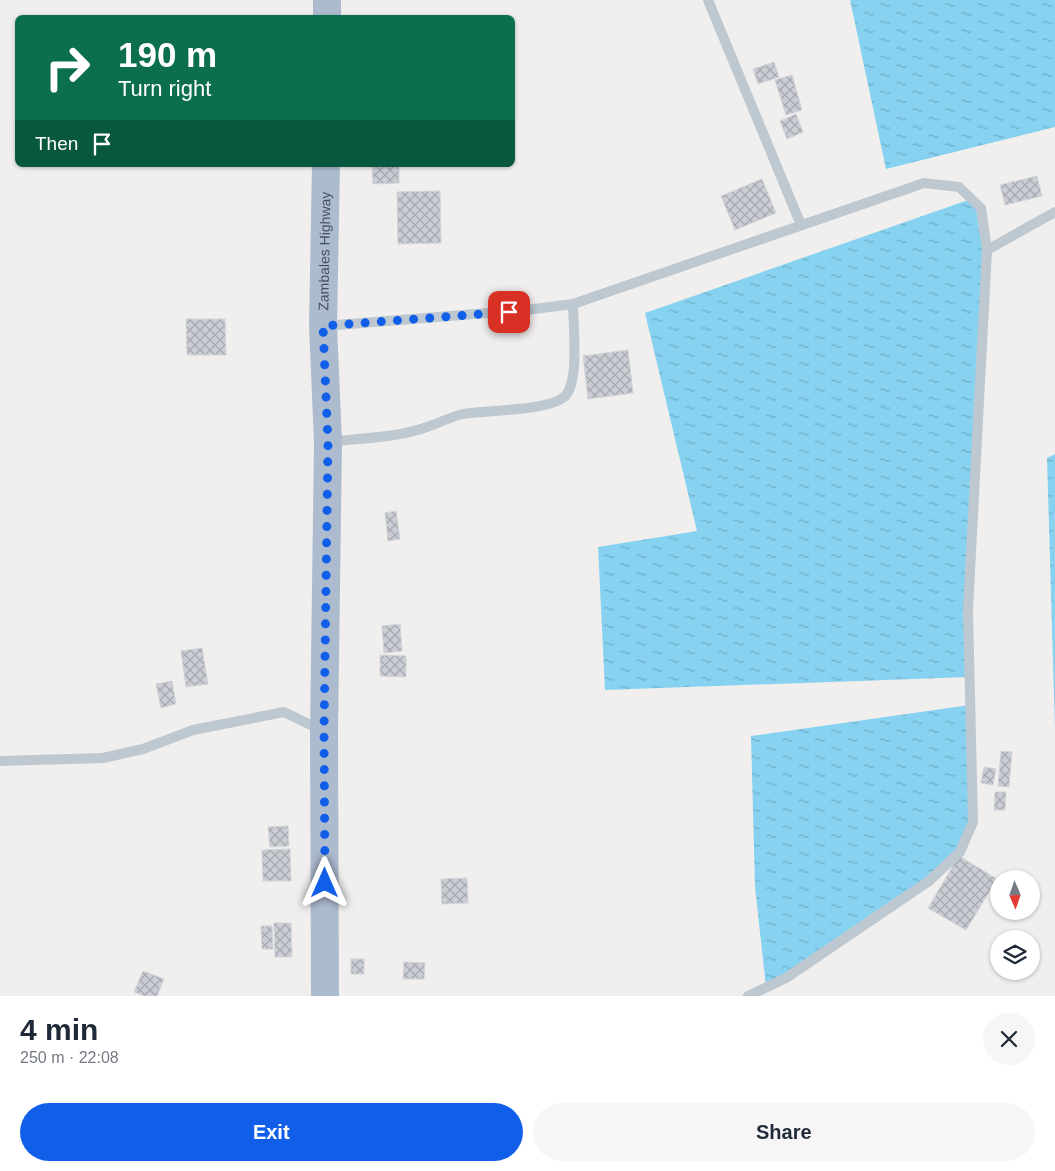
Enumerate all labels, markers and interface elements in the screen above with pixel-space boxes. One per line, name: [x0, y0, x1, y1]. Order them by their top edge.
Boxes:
icon: right: [35, 35, 100, 100]
text: 190 m: [118, 35, 217, 74]
text: Turn right: [118, 76, 211, 101]
icon: arrive: [88, 130, 116, 158]
text: Then: [35, 133, 78, 154]
street label: Zambales Highway: [315, 191, 334, 311]
pin: [488, 291, 530, 333]
icon: arrive: [495, 298, 523, 326]
position arrow: [298, 856, 350, 908]
north arrow: [990, 870, 1040, 920]
map controls: [990, 870, 1040, 980]
button: layers: [990, 930, 1040, 980]
text: 4 min: [20, 1013, 98, 1046]
button: close: [983, 1013, 1035, 1065]
text: 250 m · 22:08: [20, 1049, 119, 1066]
button: Exit: [20, 1103, 523, 1161]
button: Share: [533, 1103, 1035, 1161]

